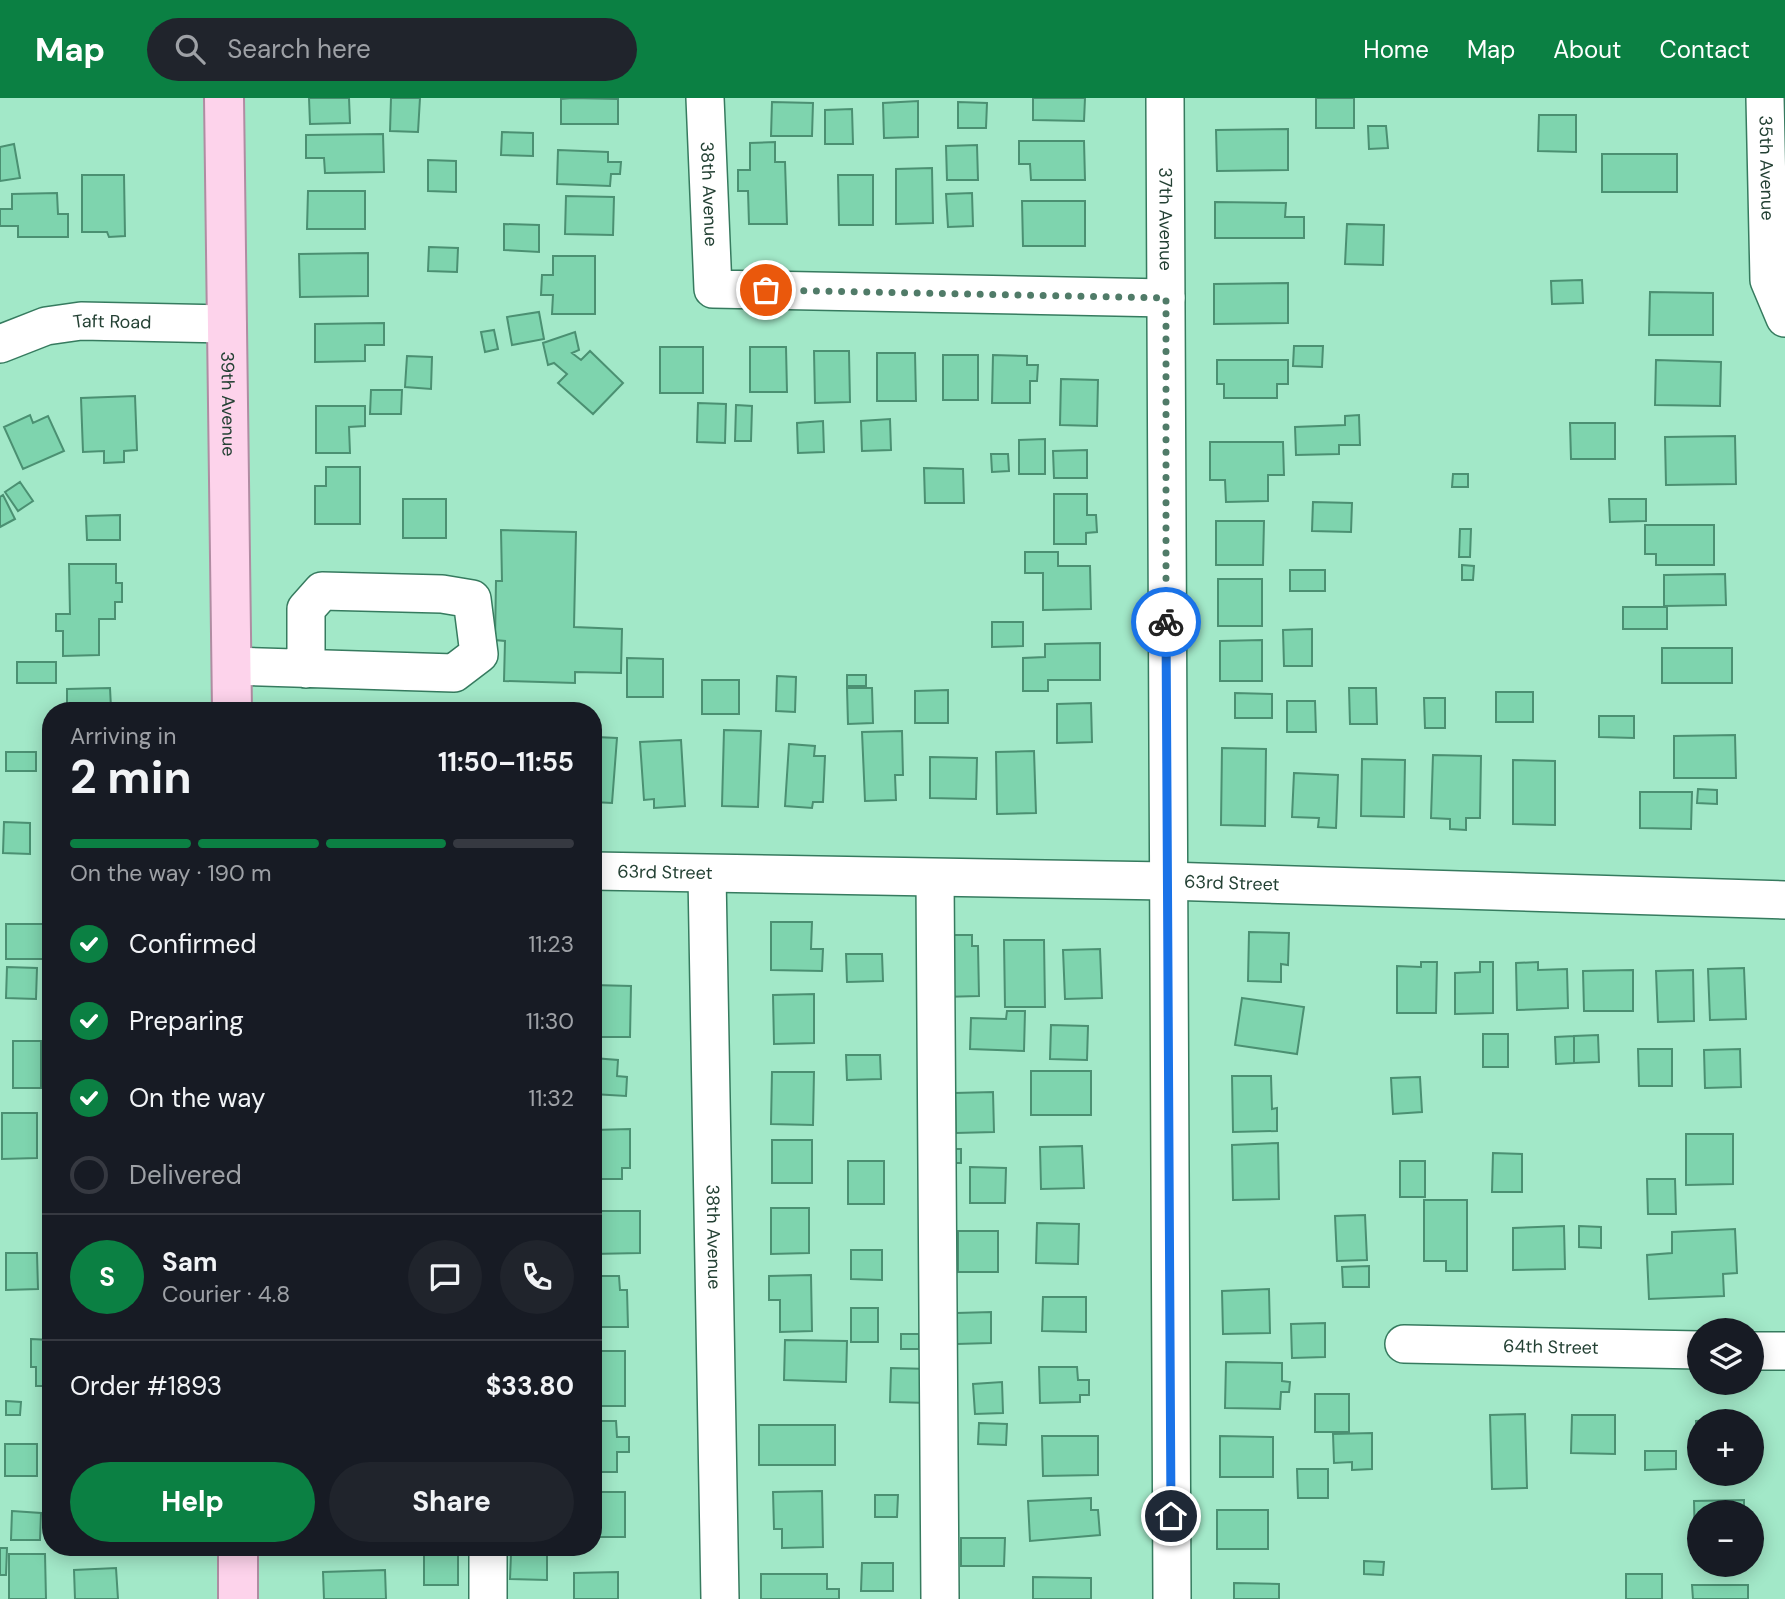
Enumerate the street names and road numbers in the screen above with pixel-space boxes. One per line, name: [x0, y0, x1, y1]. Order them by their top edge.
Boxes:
street label: 35th Avenue: [1753, 115, 1780, 221]
street label: 38th Avenue: [695, 141, 723, 247]
street label: 37th Avenue: [1153, 167, 1178, 271]
street label: Taft Road: [71, 309, 152, 334]
street label: 39th Avenue: [215, 351, 241, 457]
street label: 63rd Street: [617, 859, 713, 885]
street label: 63rd Street: [1184, 870, 1280, 896]
street label: 38th Avenue: [701, 1184, 726, 1290]
street label: 64th Street: [1503, 1334, 1599, 1360]

